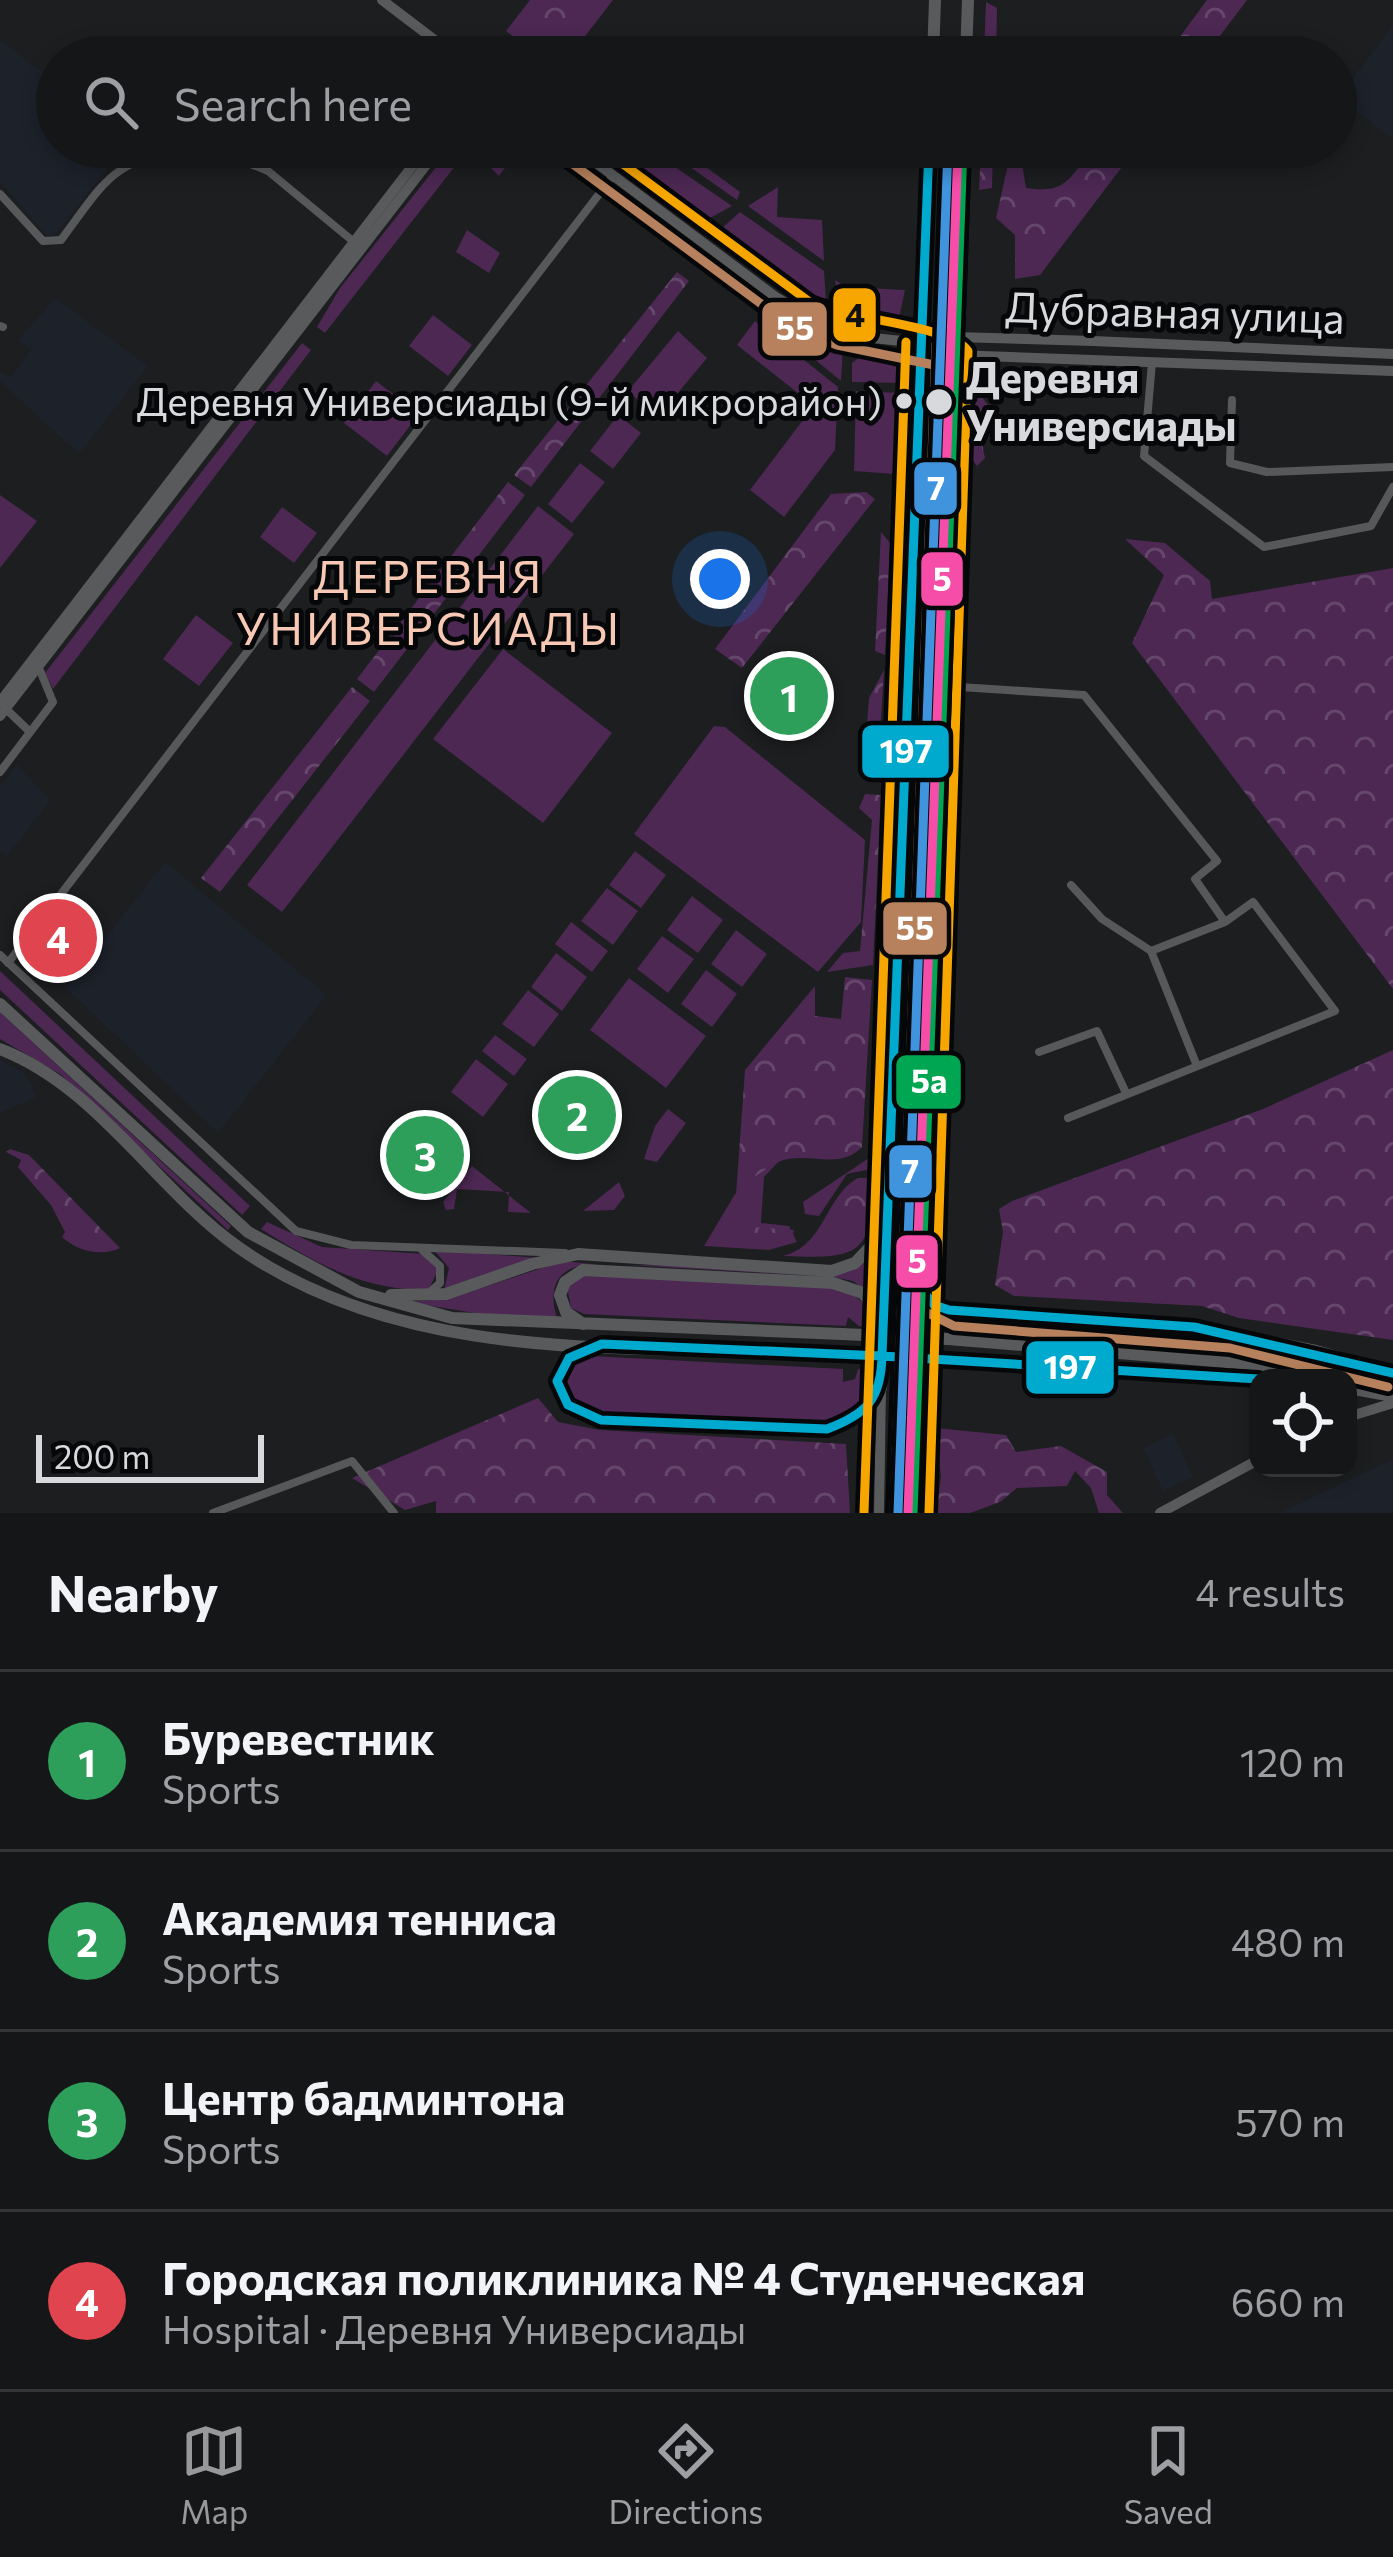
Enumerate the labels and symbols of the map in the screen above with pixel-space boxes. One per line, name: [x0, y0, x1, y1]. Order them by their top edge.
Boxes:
street label: Дубравная улица: [1005, 279, 1345, 343]
line badge: 4: [831, 286, 878, 344]
text: 4: [845, 293, 865, 334]
line badge: 55: [760, 300, 829, 358]
text: 55: [776, 306, 814, 347]
place label: Деревня Универсиады: [966, 350, 1237, 450]
place label: Деревня Универсиады (9-й микрорайон): [137, 376, 882, 424]
marker: Деревня Универсиады: [923, 386, 955, 418]
marker: Деревня Универсиады (9-й микрорайон): [893, 390, 915, 412]
line badge: 7: [912, 460, 959, 517]
text: 7: [927, 466, 945, 507]
district label: ДЕРЕВНЯ УНИВЕРСИАДЫ: [236, 547, 622, 654]
your location: [690, 549, 750, 609]
line badge: 5: [919, 550, 965, 608]
text: 5: [932, 557, 952, 598]
pin: 1: [750, 651, 828, 741]
line badge: 197: [860, 723, 951, 780]
text: 197: [879, 729, 933, 770]
pin: 4: [19, 893, 97, 983]
line badge: 55: [881, 900, 949, 957]
text: 55: [896, 906, 934, 947]
line badge: 5а: [894, 1053, 963, 1111]
text: 5а: [911, 1059, 947, 1100]
pin: 2: [538, 1070, 616, 1160]
pin: 3: [386, 1110, 464, 1200]
line badge: 7: [887, 1143, 934, 1200]
text: 7: [901, 1149, 919, 1190]
line badge: 5: [894, 1233, 940, 1290]
text: 5: [907, 1239, 927, 1280]
line badge: 197: [1024, 1339, 1116, 1396]
text: 197: [1043, 1345, 1097, 1386]
scale bar: [36, 1429, 264, 1482]

